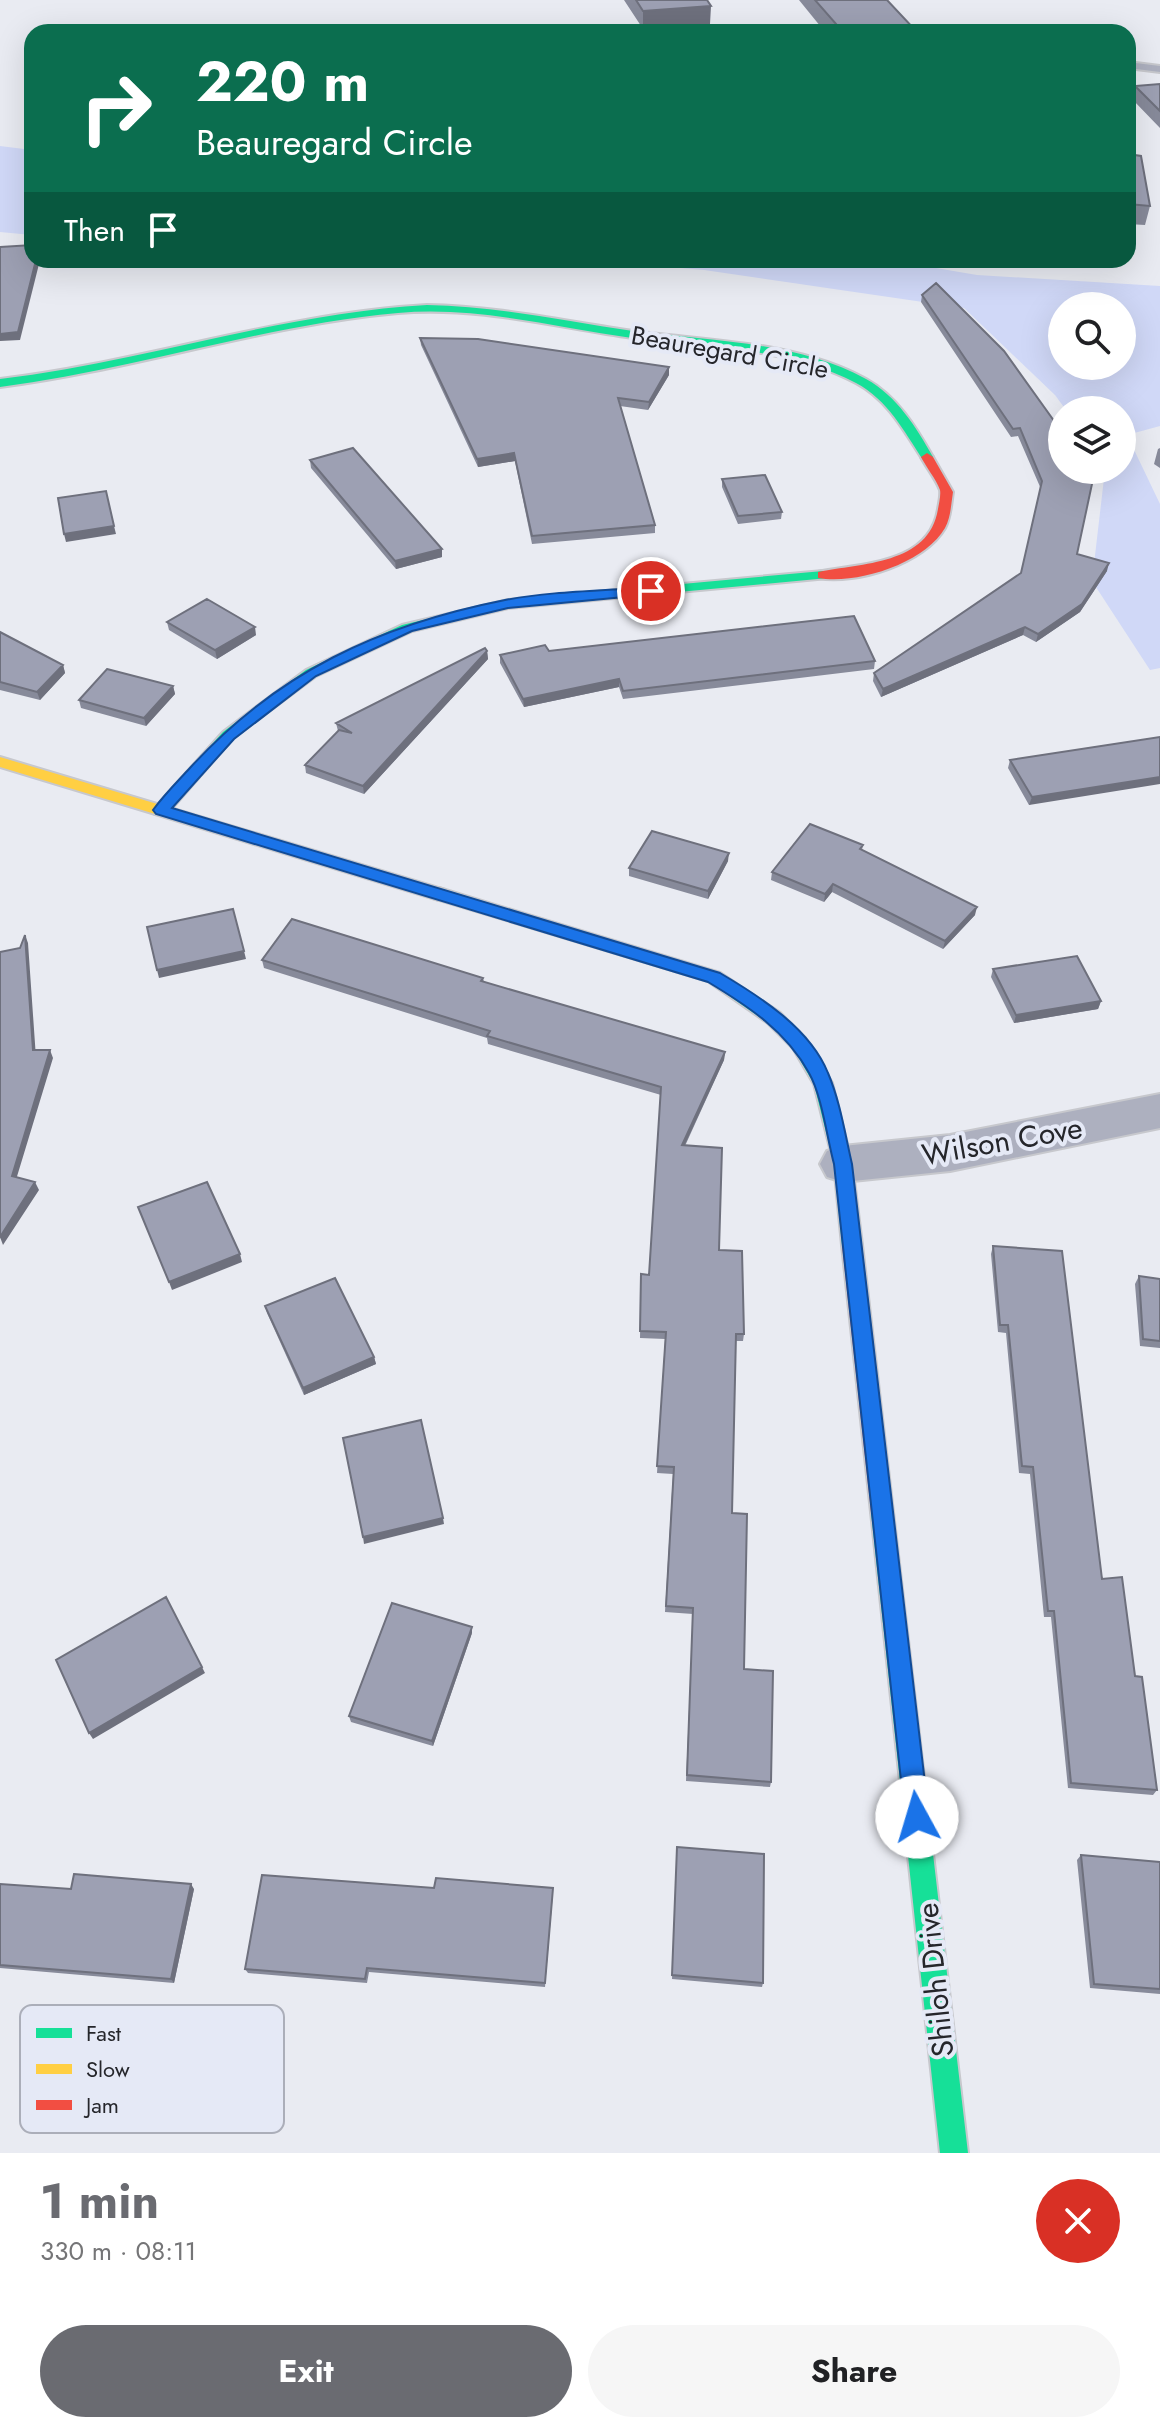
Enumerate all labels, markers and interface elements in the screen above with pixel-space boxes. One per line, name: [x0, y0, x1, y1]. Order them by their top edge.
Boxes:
text: 220 m: [196, 41, 369, 122]
icon: right: [64, 56, 168, 160]
text: Beauregard Circle: [196, 116, 473, 168]
icon: arrive: [141, 208, 185, 252]
text: Then: [64, 209, 125, 252]
map controls: [1048, 292, 1136, 484]
button: search: [1048, 292, 1136, 380]
street label: Beauregard Circle: [628, 316, 832, 388]
button: layers: [1048, 396, 1136, 484]
pin: [617, 557, 685, 625]
icon: arrive: [629, 569, 673, 613]
street label: Wilson Cove: [918, 1106, 1086, 1176]
position arrow: [875, 1775, 959, 1859]
street label: Shiloh Drive: [906, 1901, 964, 2059]
legend: [20, 2005, 284, 2133]
text: Fast: [86, 2017, 122, 2049]
text: Slow: [86, 2053, 130, 2085]
text: Jam: [83, 2089, 119, 2121]
text: 1 min: [40, 2167, 159, 2236]
button: close: [1036, 2179, 1120, 2263]
text: 330 m · 08:11: [40, 2232, 196, 2270]
button: Exit: [40, 2325, 572, 2417]
button: Share: [588, 2325, 1120, 2417]

